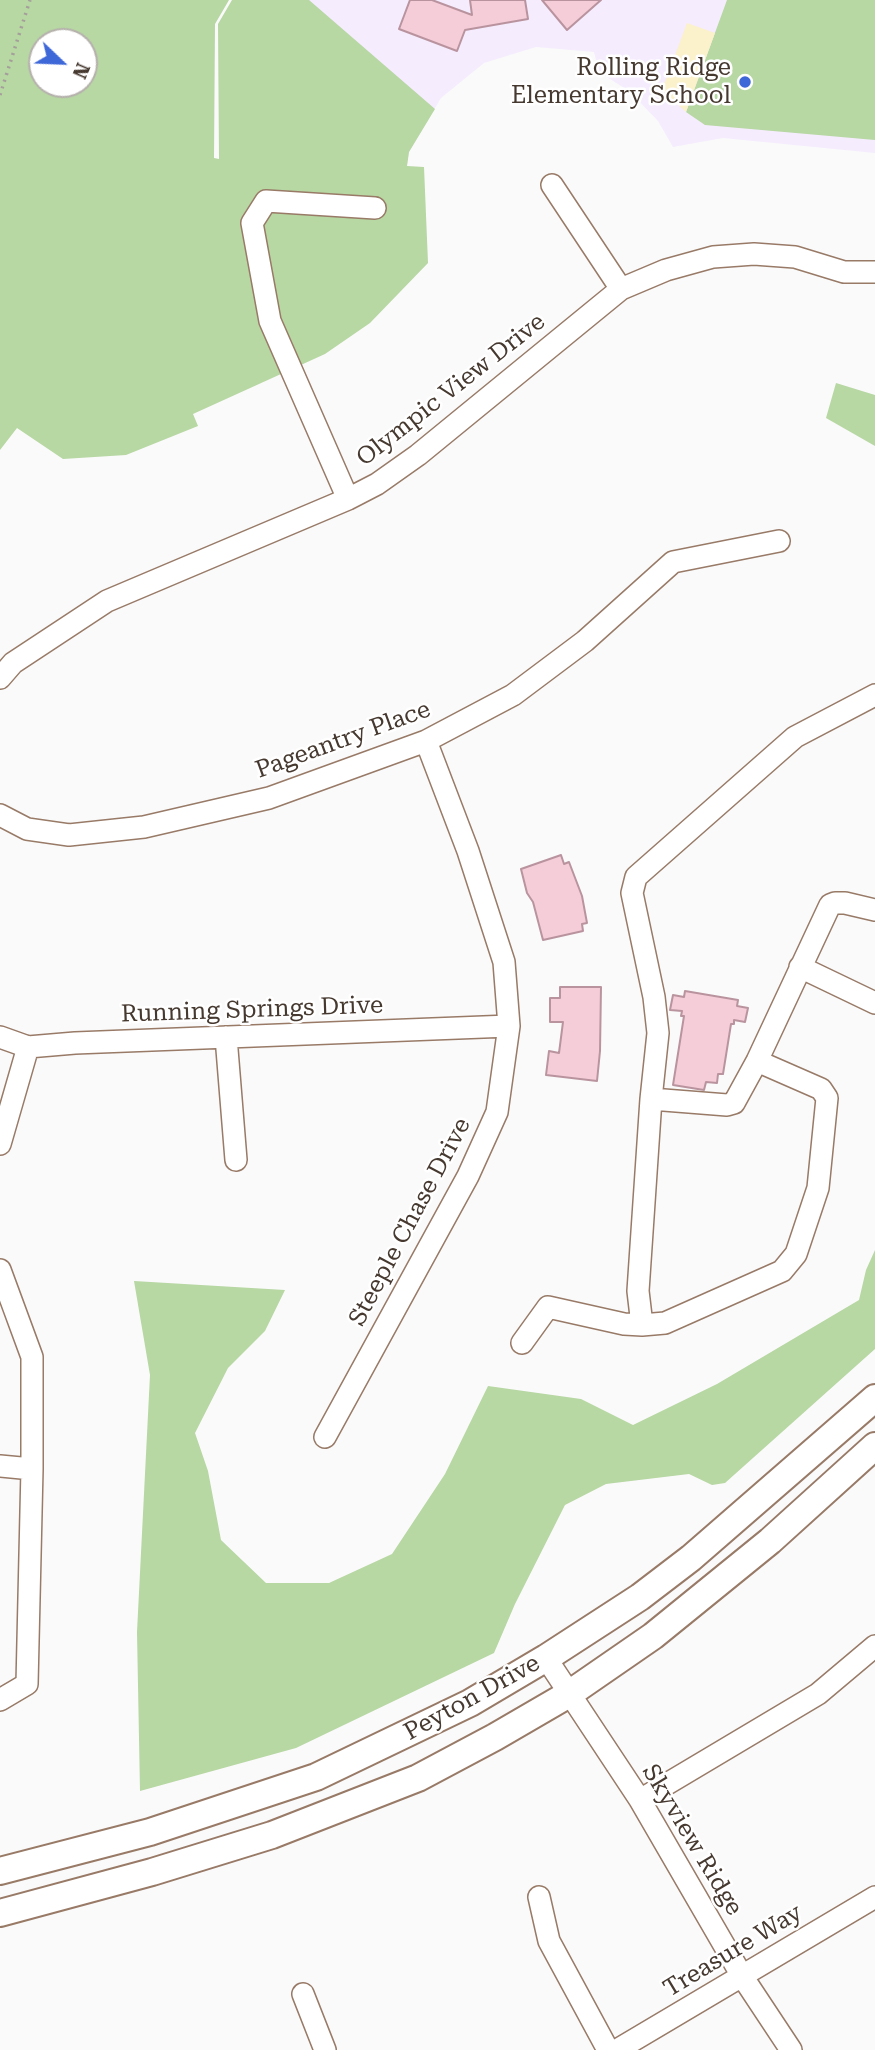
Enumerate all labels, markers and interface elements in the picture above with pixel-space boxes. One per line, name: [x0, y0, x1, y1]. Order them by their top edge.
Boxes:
north arrow: [28, 28, 98, 98]
place label: Rolling Ridge Elementary School: [511, 54, 731, 110]
text: N: [68, 59, 94, 82]
marker: Rolling Ridge Elementary School: [737, 74, 753, 90]
street label: Olympic View Drive: [351, 307, 551, 473]
street label: Pageantry Place: [252, 695, 434, 785]
street label: Running Springs Drive: [120, 991, 384, 1029]
street label: Steeple Chase Drive: [343, 1113, 477, 1331]
street label: Peyton Drive: [399, 1649, 545, 1747]
street label: Skyview Ridge: [636, 1759, 748, 1921]
street label: Treasure Way: [658, 1898, 808, 2004]

